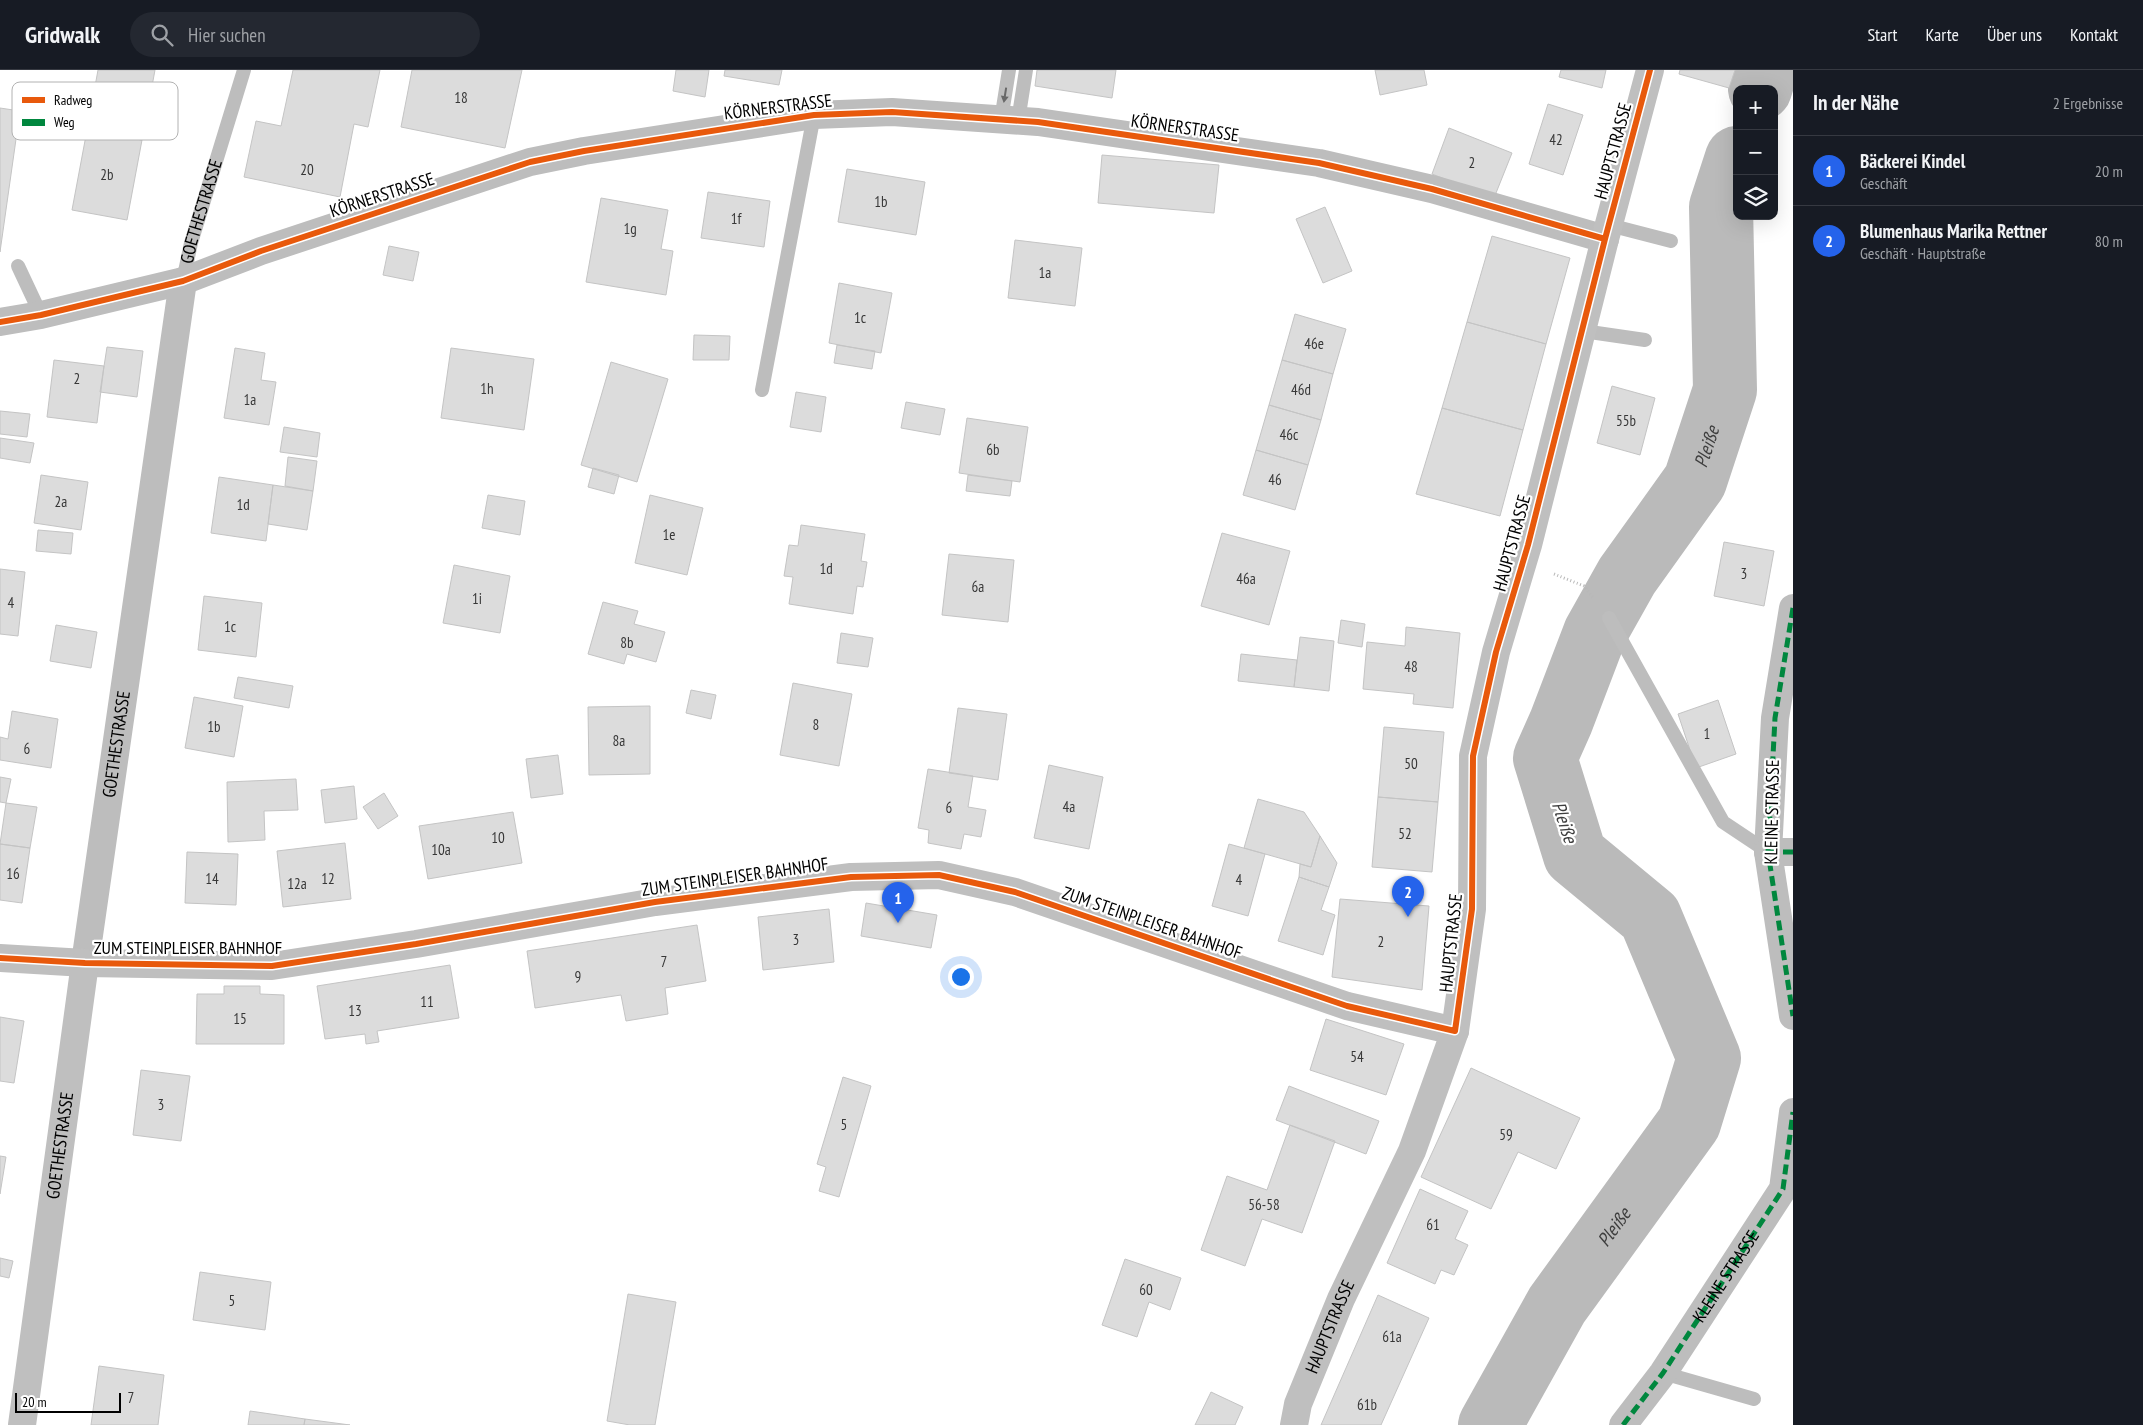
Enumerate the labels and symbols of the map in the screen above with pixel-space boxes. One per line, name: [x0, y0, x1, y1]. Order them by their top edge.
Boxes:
legend: [12, 82, 178, 140]
one-way arrow: [1001, 87, 1009, 103]
house number: 18: [454, 88, 468, 107]
street label: KÖRNERSTRASSE: [723, 88, 833, 125]
text: Radweg: [54, 91, 92, 109]
street label: HAUPTSTRASSE: [1589, 100, 1636, 202]
street label: KÖRNERSTRASSE: [1130, 109, 1240, 146]
text: Weg: [54, 113, 75, 131]
house number: 42: [1549, 130, 1563, 149]
house number: 2: [1469, 153, 1475, 172]
street label: GOETHESTRASSE: [175, 156, 227, 265]
house number: 20: [300, 160, 314, 179]
house number: 2b: [100, 165, 114, 184]
street label: KÖRNERSTRASSE: [327, 167, 437, 222]
house number: 1b: [874, 192, 888, 211]
house number: 1f: [731, 209, 742, 228]
house number: 1g: [623, 219, 637, 238]
house number: 1a: [1039, 263, 1051, 282]
house number: 1c: [854, 308, 867, 327]
house number: 46e: [1304, 334, 1324, 353]
house number: 2: [74, 369, 80, 388]
house number: 1h: [480, 379, 494, 398]
house number: 46d: [1291, 380, 1311, 399]
house number: 1a: [244, 390, 256, 409]
house number: 55b: [1616, 411, 1636, 430]
water label: Pleiße: [1688, 422, 1725, 470]
house number: 46c: [1280, 425, 1299, 444]
house number: 6b: [986, 440, 1000, 459]
house number: 46: [1268, 470, 1282, 489]
house number: 2a: [55, 492, 67, 511]
street label: HAUPTSTRASSE: [1488, 492, 1535, 594]
house number: 1d: [236, 495, 250, 514]
house number: 1e: [663, 525, 675, 544]
house number: 1d: [819, 559, 833, 578]
house number: 3: [1741, 564, 1747, 583]
house number: 46a: [1236, 569, 1256, 588]
house number: 6a: [972, 577, 984, 596]
house number: 1i: [472, 589, 482, 608]
house number: 4: [8, 593, 15, 612]
house number: 1c: [224, 617, 237, 636]
house number: 8b: [620, 633, 634, 652]
house number: 48: [1404, 657, 1418, 676]
street label: GOETHESTRASSE: [97, 689, 135, 799]
house number: 8: [813, 715, 819, 734]
house number: 1b: [207, 717, 221, 736]
house number: 1: [1704, 724, 1710, 743]
house number: 8a: [613, 731, 625, 750]
house number: 6: [24, 739, 31, 758]
house number: 50: [1404, 754, 1418, 773]
street label: KLEINE STRASSE: [1759, 759, 1784, 865]
house number: 4a: [1063, 797, 1075, 816]
house number: 6: [946, 798, 953, 817]
water label: Pleiße: [1547, 798, 1583, 847]
house number: 52: [1398, 824, 1412, 843]
house number: 10: [491, 828, 505, 847]
house number: 10a: [431, 840, 451, 859]
street label: ZUM STEINPLEISER BAHNHOF: [640, 852, 830, 901]
house number: 16: [6, 864, 20, 883]
house number: 14: [205, 869, 219, 888]
house number: 12: [321, 869, 335, 888]
house number: 4: [1236, 870, 1243, 889]
house number: 12a: [287, 874, 307, 893]
pin: 2: [1392, 876, 1424, 917]
street label: ZUM STEINPLEISER BAHNHOF: [1059, 881, 1245, 964]
pin: 1: [882, 882, 914, 923]
street label: HAUPTSTRASSE: [1434, 892, 1467, 993]
house number: 3: [793, 930, 799, 949]
house number: 2: [1378, 932, 1384, 951]
street label: ZUM STEINPLEISER BAHNHOF: [94, 936, 282, 959]
house number: 7: [661, 952, 667, 971]
your location: [948, 964, 974, 990]
house number: 9: [575, 967, 581, 986]
house number: 11: [420, 992, 434, 1011]
house number: 13: [348, 1001, 362, 1020]
house number: 15: [233, 1009, 247, 1028]
house number: 54: [1350, 1047, 1364, 1066]
street label: GOETHESTRASSE: [41, 1091, 78, 1200]
house number: 3: [158, 1095, 164, 1114]
house number: 5: [841, 1115, 847, 1134]
house number: 59: [1499, 1125, 1513, 1144]
house number: 56-58: [1248, 1195, 1280, 1214]
water label: Pleiße: [1592, 1202, 1636, 1251]
house number: 61: [1426, 1215, 1440, 1234]
street label: KLEINE STRASSE: [1687, 1226, 1764, 1326]
street label: HAUPTSTRASSE: [1300, 1276, 1359, 1377]
house number: 60: [1139, 1280, 1153, 1299]
house number: 5: [229, 1291, 235, 1310]
house number: 61a: [1382, 1327, 1402, 1346]
house number: 7: [128, 1388, 134, 1407]
scale bar: [15, 1390, 121, 1413]
house number: 61b: [1357, 1395, 1377, 1414]

